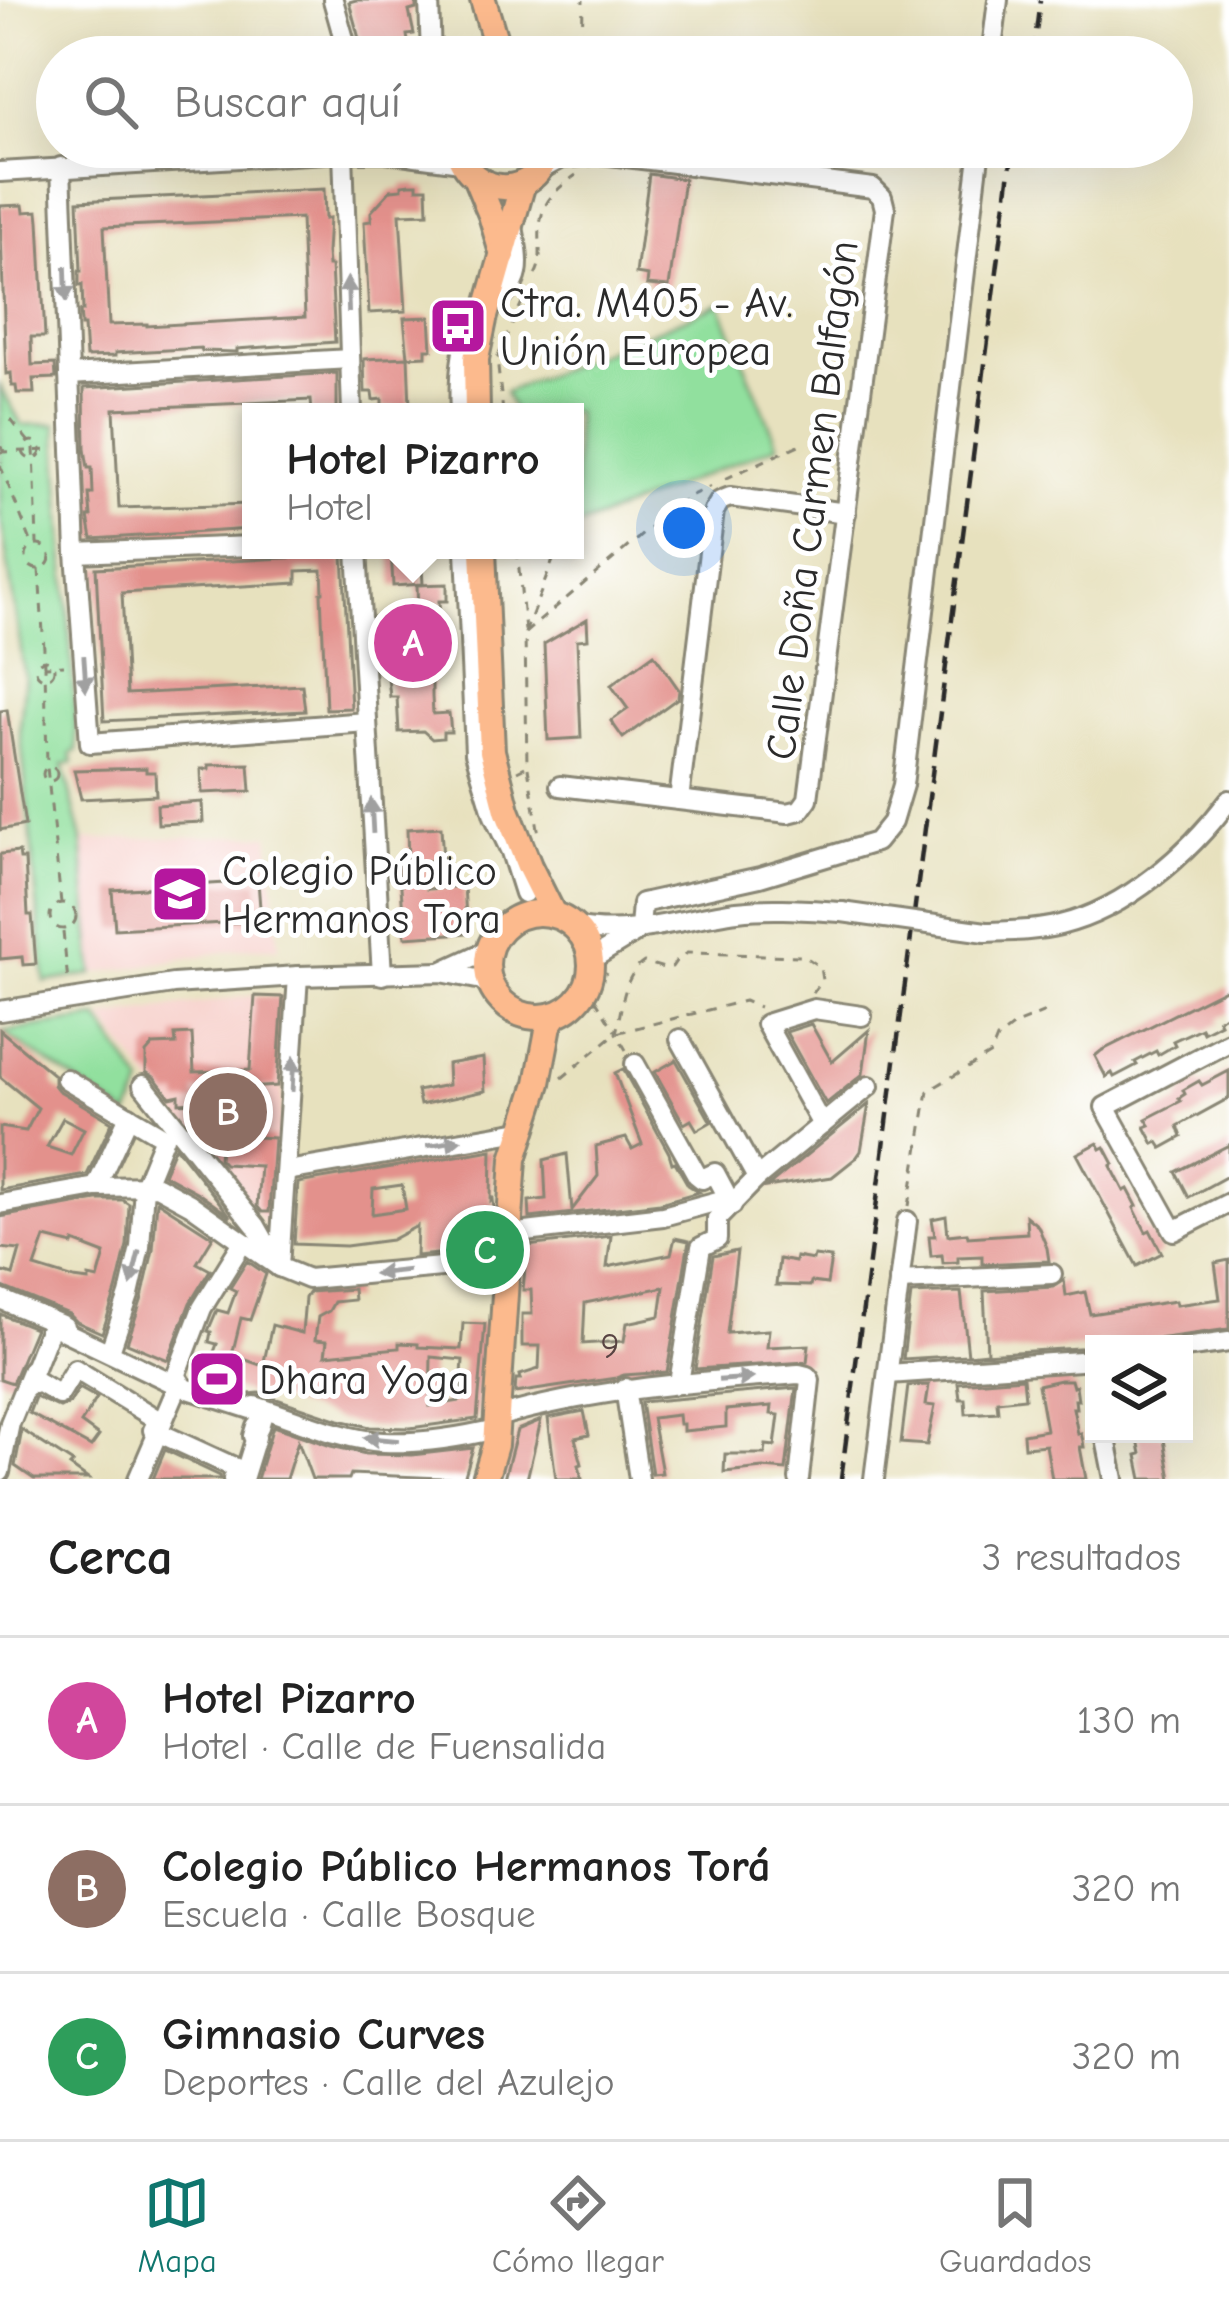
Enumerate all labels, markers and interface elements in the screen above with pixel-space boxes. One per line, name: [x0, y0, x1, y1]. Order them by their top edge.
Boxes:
search box: [36, 36, 1193, 168]
icon: search: [78, 69, 144, 135]
text: Buscar aquí: [174, 76, 401, 128]
street label: Calle Doña Carmen Balfagón: [756, 238, 869, 763]
one-way arrow: [57, 266, 76, 304]
one-way arrow: [338, 275, 357, 313]
place label: Ctra. M405 - Av. Unión Europea: [500, 279, 793, 376]
bus stop icon: Ctra. M405 - Av. Unión Europea: [427, 295, 489, 357]
popup: [242, 403, 584, 559]
text: Hotel Pizarro: [286, 433, 540, 485]
text: Hotel: [286, 485, 373, 530]
your location: [654, 498, 714, 558]
pin: A: [374, 598, 452, 688]
one-way arrow: [75, 655, 94, 692]
one-way arrow: [363, 797, 382, 834]
place label: Colegio Público Hermanos Tora: [222, 847, 501, 944]
school or university icon: Colegio Público Hermanos Tora: [149, 863, 211, 925]
one-way arrow: [283, 1055, 302, 1092]
pin: B: [189, 1067, 267, 1157]
one-way arrow: [426, 1133, 463, 1152]
pin: C: [446, 1205, 524, 1295]
one-way arrow: [125, 1250, 144, 1287]
one-way arrow: [372, 1263, 409, 1282]
house number: 9: [600, 1326, 620, 1367]
map controls: [1085, 1335, 1193, 1443]
button: layers: [1085, 1335, 1193, 1443]
sports icon: Dhara Yoga: [186, 1348, 248, 1410]
place label: Dhara Yoga: [259, 1356, 470, 1405]
one-way arrow: [718, 1369, 755, 1388]
one-way arrow: [361, 1429, 399, 1448]
text: Cerca: [48, 1528, 173, 1587]
text: 3 resultados: [982, 1535, 1181, 1580]
text: Hotel Pizarro: [162, 1672, 416, 1724]
text: A: [76, 1698, 98, 1743]
text: 130 m: [1077, 1698, 1181, 1743]
text: Hotel · Calle de Fuensalida: [162, 1724, 606, 1769]
text: Colegio Público Hermanos Torá: [162, 1840, 771, 1892]
text: B: [75, 1866, 99, 1911]
text: 320 m: [1072, 1866, 1181, 1911]
text: Escuela · Calle Bosque: [162, 1892, 535, 1937]
text: Gimnasio Curves: [162, 2008, 485, 2060]
text: C: [75, 2034, 99, 2079]
text: 320 m: [1072, 2034, 1181, 2079]
text: Deportes · Calle del Azulejo: [162, 2060, 615, 2105]
tab: Mapa: [138, 2170, 217, 2280]
tab: Cómo llegar: [492, 2170, 664, 2280]
tab: Guardados: [939, 2170, 1091, 2280]

